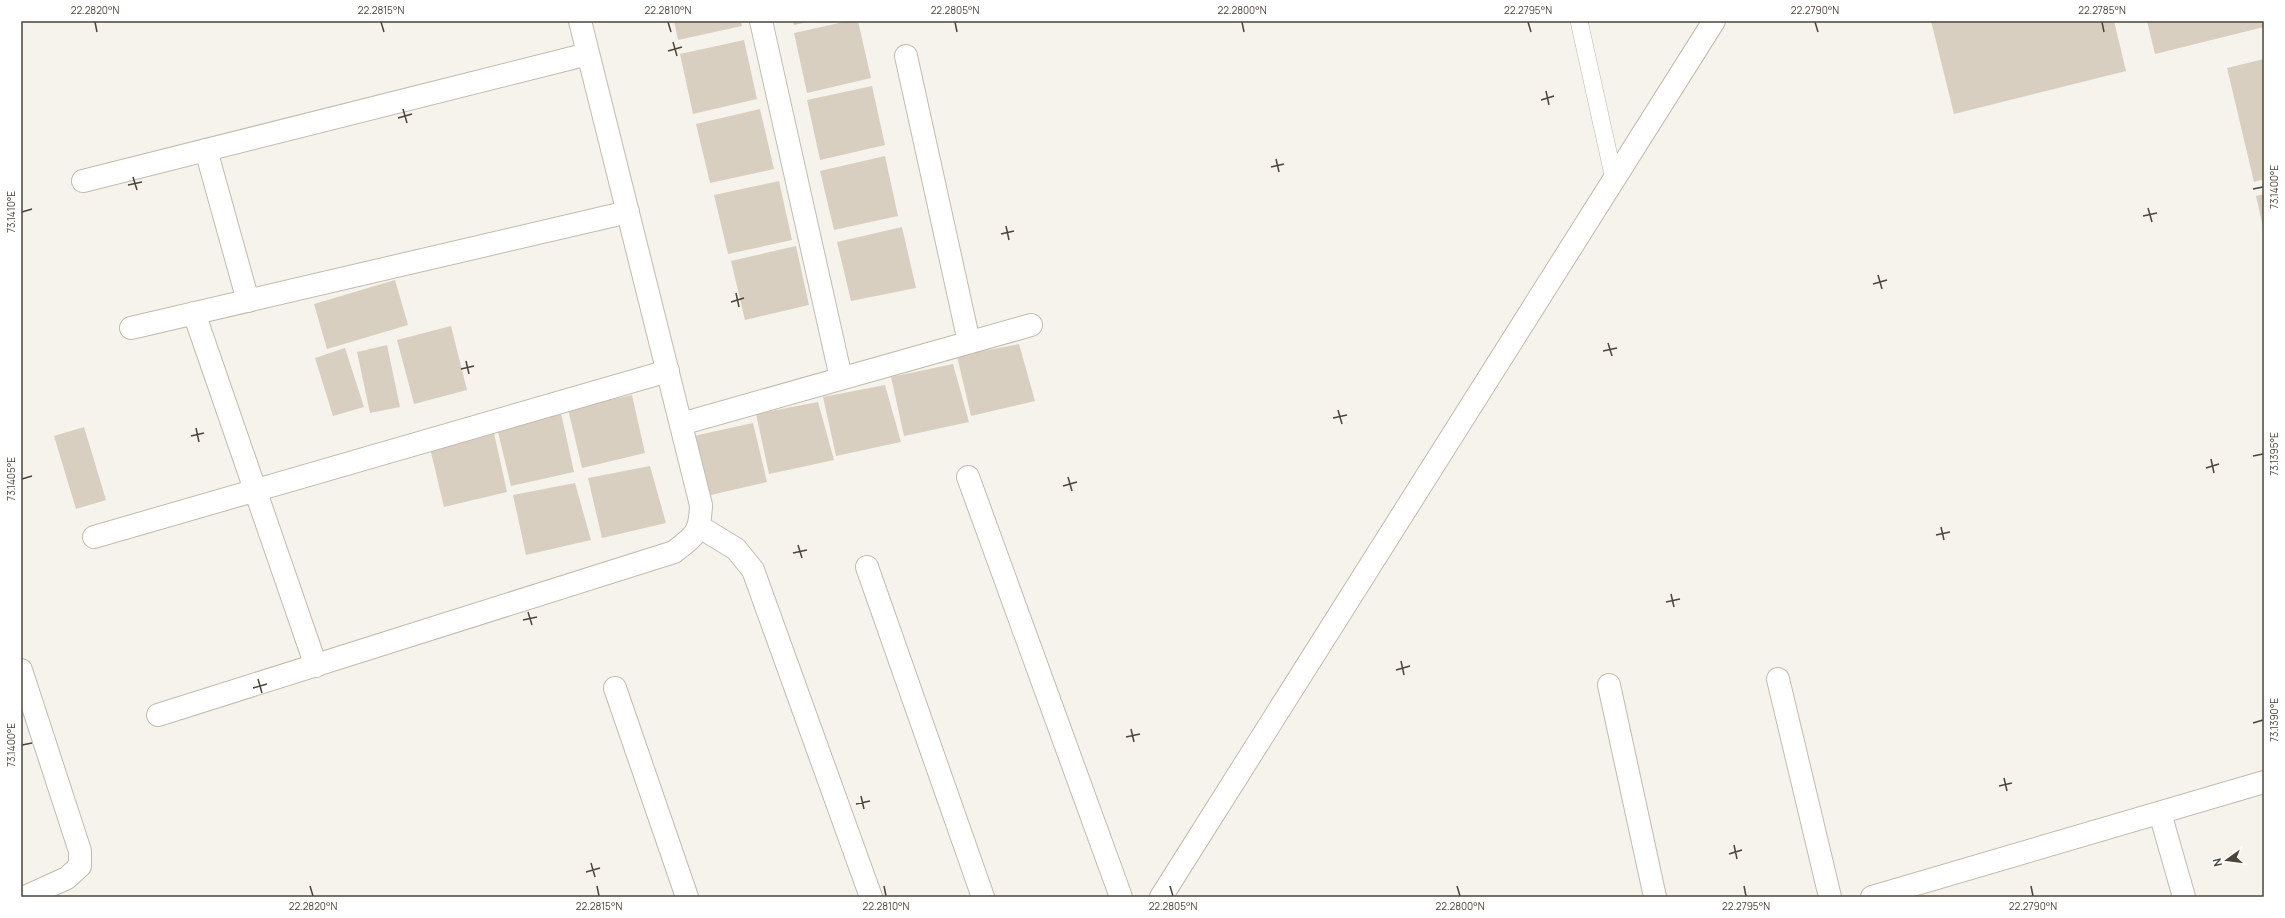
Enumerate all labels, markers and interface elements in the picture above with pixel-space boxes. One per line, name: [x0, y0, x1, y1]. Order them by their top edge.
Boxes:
text: 22.2820°N: [71, 3, 119, 17]
text: 22.2815°N: [358, 3, 404, 17]
text: 22.2810°N: [645, 3, 692, 17]
text: 22.2805°N: [931, 3, 979, 17]
text: 22.2800°N: [1218, 3, 1267, 17]
text: 22.2795°N: [1504, 3, 1552, 17]
text: 22.2790°N: [1791, 3, 1839, 17]
text: 22.2785°N: [2078, 3, 2126, 17]
text: 73.1400°E: [2267, 165, 2281, 209]
text: 73.1410°E: [4, 191, 18, 233]
text: 73.1395°E: [2267, 432, 2281, 476]
text: 73.1405°E: [4, 457, 18, 501]
text: 73.1390°E: [2267, 698, 2281, 742]
text: 73.1400°E: [4, 723, 18, 767]
north arrow: [2207, 840, 2247, 880]
text: N: [2209, 857, 2225, 868]
text: 22.2820°N: [289, 899, 337, 913]
text: 22.2815°N: [576, 899, 622, 913]
text: 22.2810°N: [863, 899, 910, 913]
text: 22.2805°N: [1149, 899, 1197, 913]
text: 22.2800°N: [1436, 899, 1485, 913]
text: 22.2795°N: [1722, 899, 1770, 913]
text: 22.2790°N: [2009, 899, 2057, 913]

